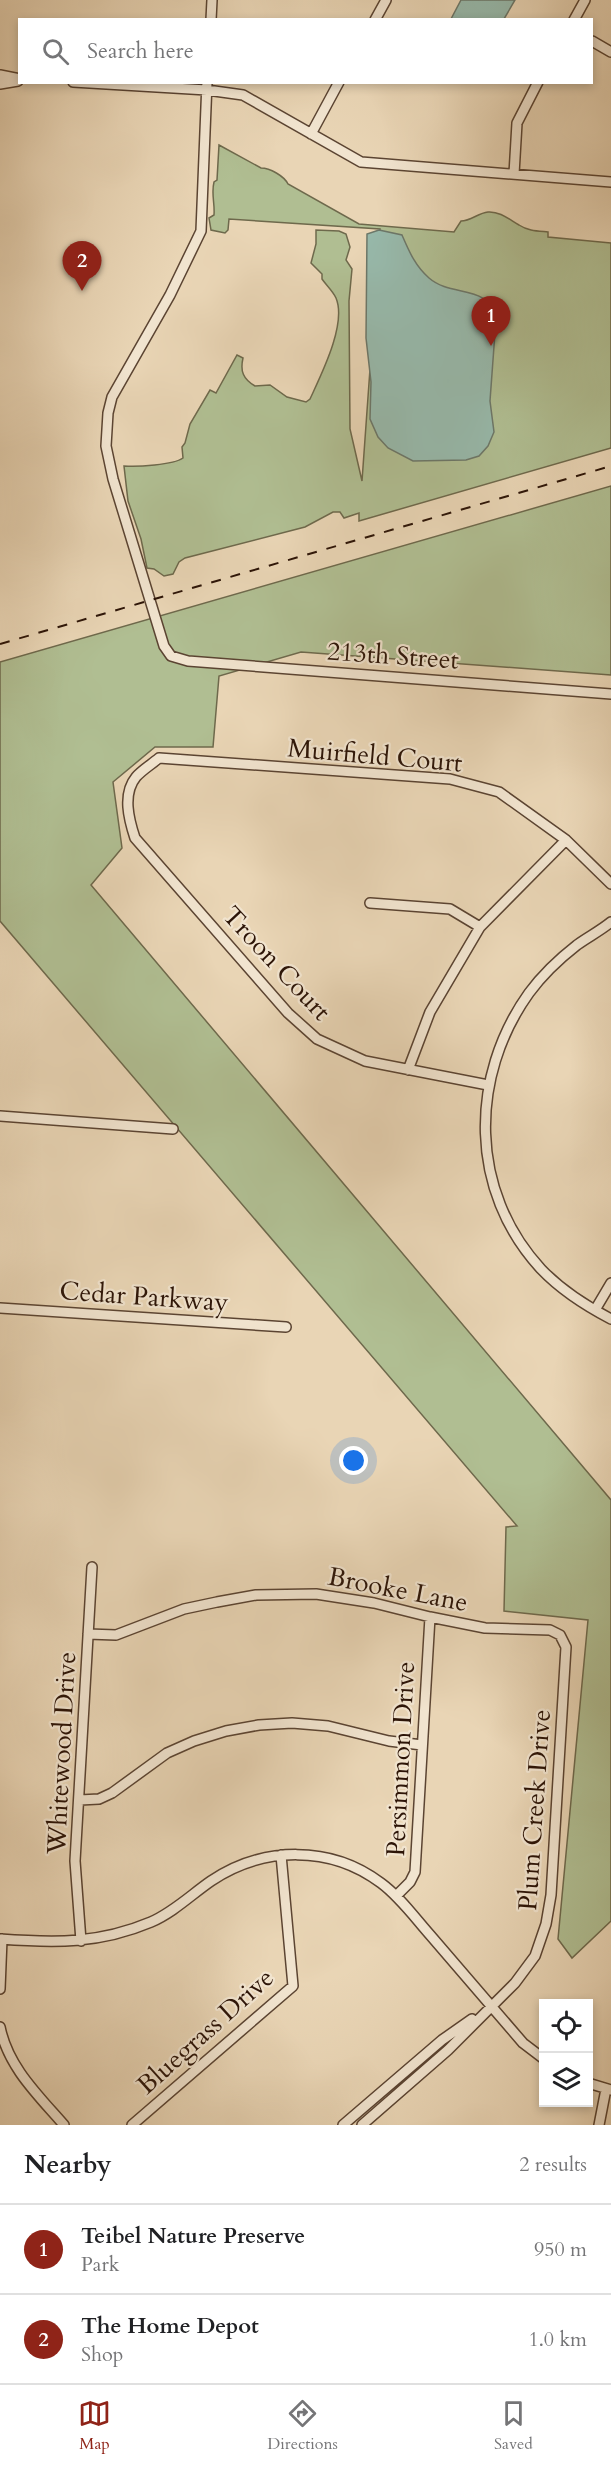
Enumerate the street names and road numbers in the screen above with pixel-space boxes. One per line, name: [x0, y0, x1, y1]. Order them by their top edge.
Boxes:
street label: 213th Street: [326, 633, 460, 678]
street label: Muirfield Court: [286, 730, 464, 781]
street label: Troon Court: [215, 899, 339, 1028]
street label: Cedar Parkway: [58, 1273, 230, 1320]
street label: Brooke Lane: [325, 1559, 471, 1620]
street label: Whitewood Drive: [39, 1651, 84, 1856]
street label: Persimmon Drive: [378, 1661, 423, 1857]
street label: Plum Creek Drive: [510, 1708, 559, 1912]
street label: Bluegrass Drive: [129, 1961, 281, 2102]

